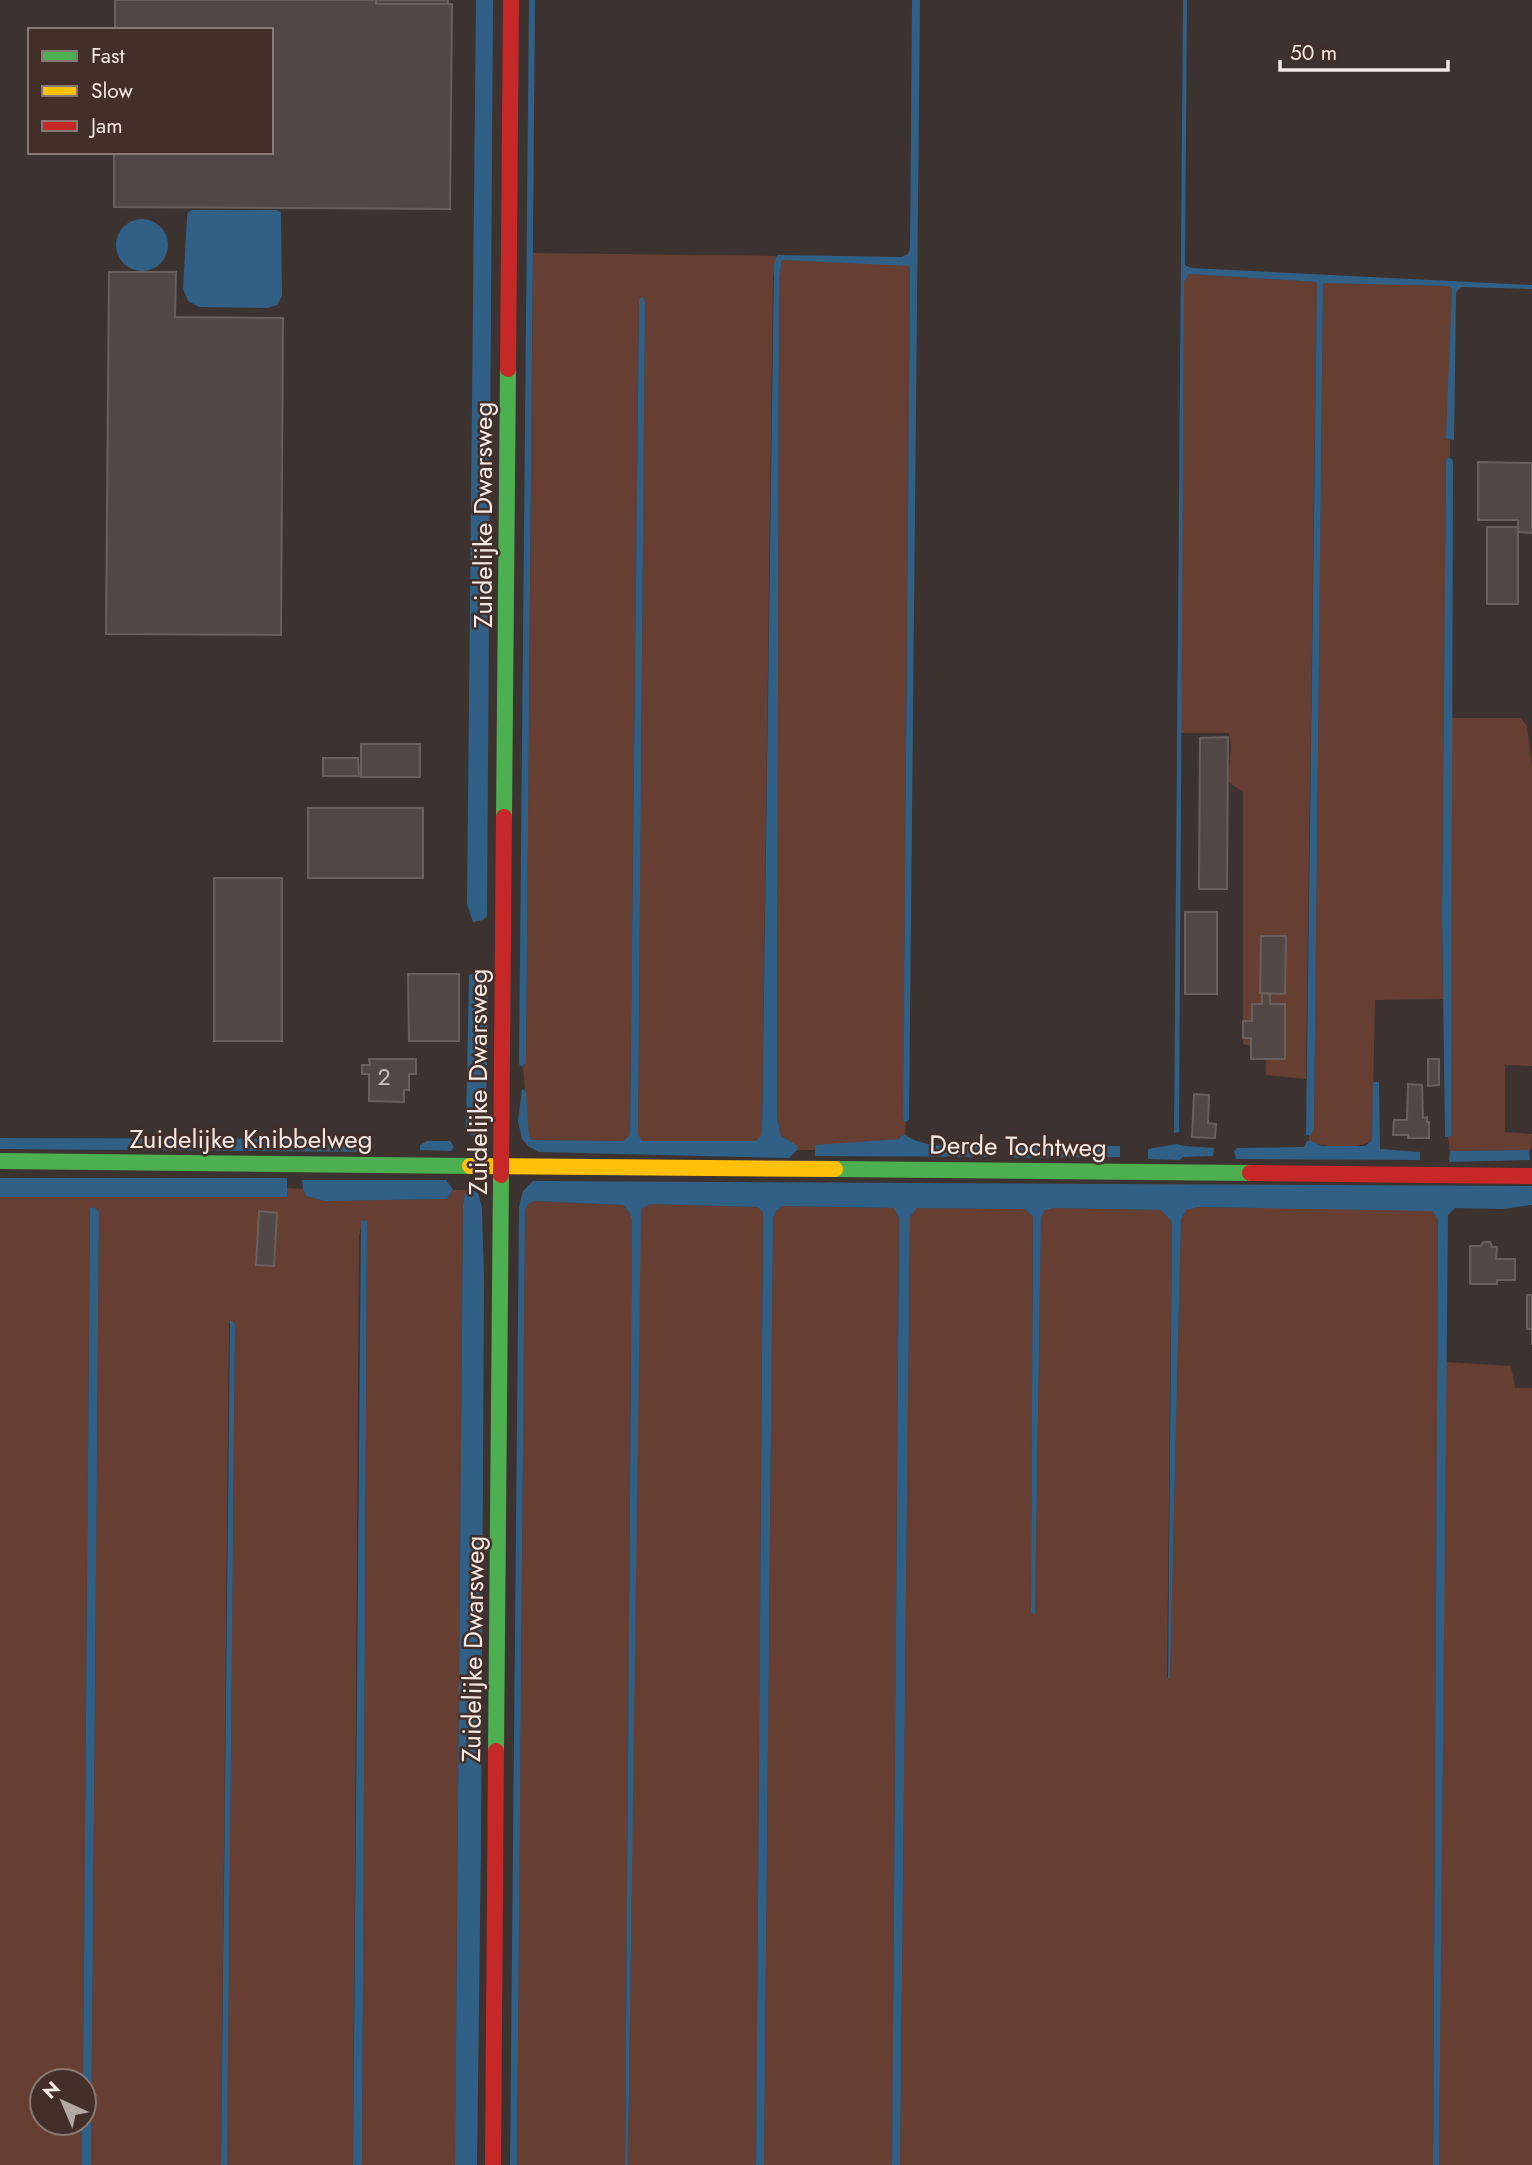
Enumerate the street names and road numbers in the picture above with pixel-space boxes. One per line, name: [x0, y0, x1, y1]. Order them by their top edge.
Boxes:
street label: Zuidelijke Dwarsweg: [464, 402, 502, 628]
street label: Zuidelijke Dwarsweg: [459, 969, 497, 1195]
street label: Zuidelijke Knibbelweg: [129, 1120, 373, 1158]
street label: Derde Tochtweg: [929, 1125, 1107, 1167]
street label: Zuidelijke Dwarsweg: [452, 1535, 494, 1763]

